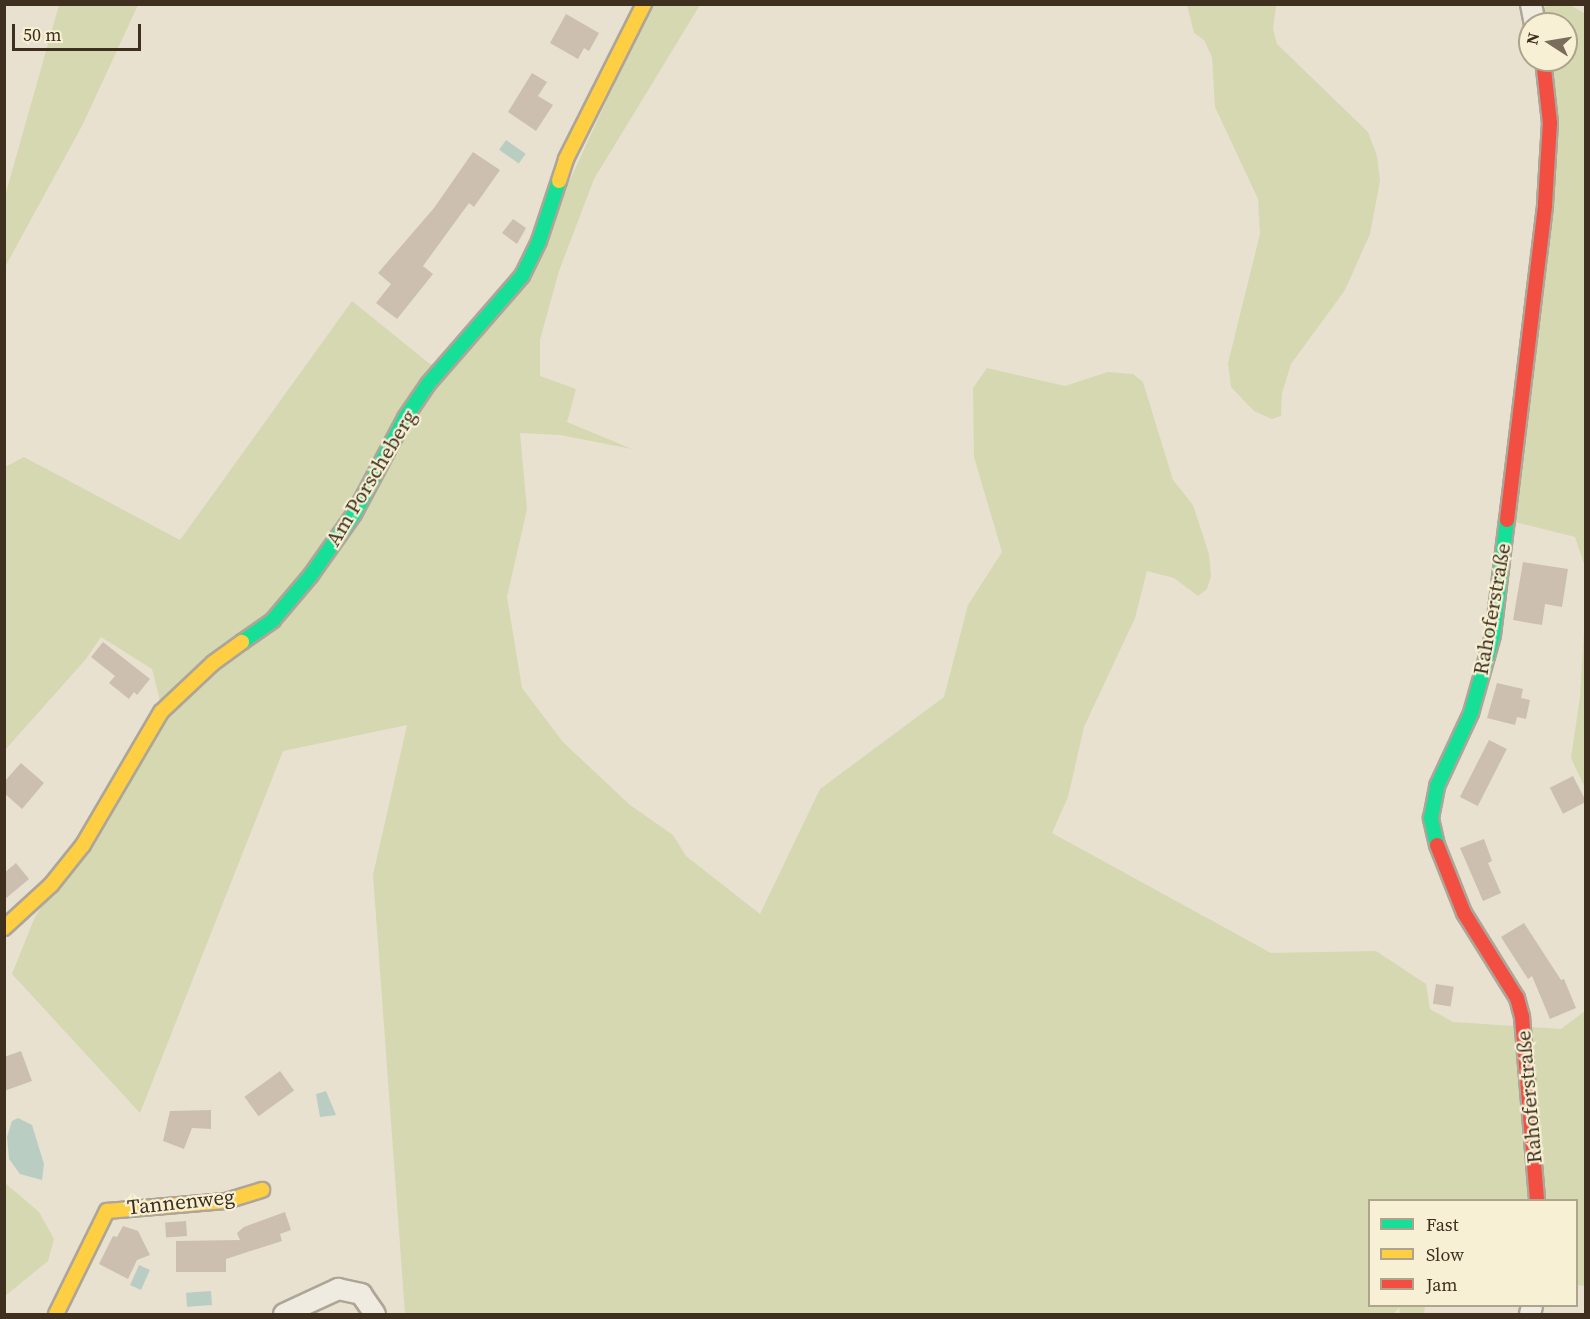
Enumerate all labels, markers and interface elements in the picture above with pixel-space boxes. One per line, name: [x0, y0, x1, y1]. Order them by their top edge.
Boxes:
scale bar: [15, 12, 144, 50]
north arrow: [1518, 12, 1578, 72]
text: 50 m: [23, 22, 61, 47]
text: N: [1520, 31, 1544, 47]
street label: Am Porscheberg: [320, 405, 422, 551]
street label: Rahoferstraße: [1468, 541, 1516, 677]
street label: Rahoferstraße: [1511, 1029, 1547, 1165]
street label: Tannenweg: [126, 1184, 236, 1220]
legend: [1368, 1199, 1578, 1307]
text: Fast: [1426, 1212, 1459, 1237]
text: Slow: [1426, 1242, 1464, 1267]
text: Jam: [1426, 1272, 1458, 1297]

